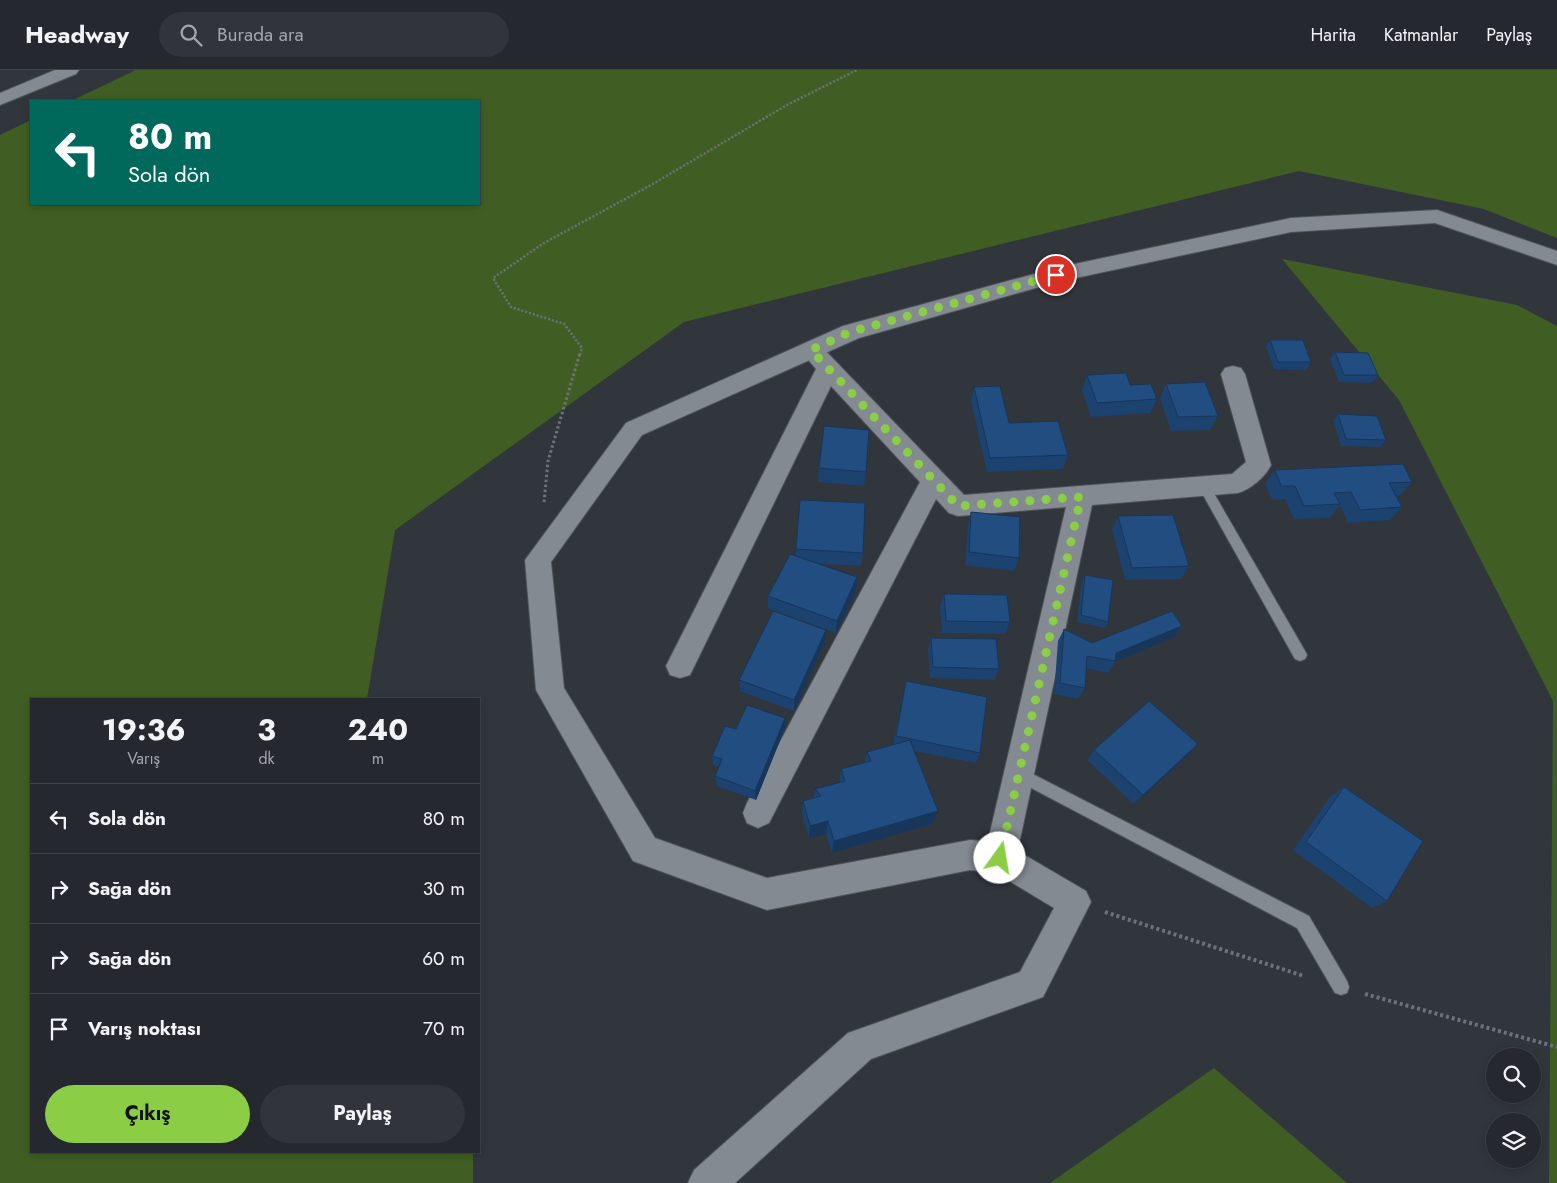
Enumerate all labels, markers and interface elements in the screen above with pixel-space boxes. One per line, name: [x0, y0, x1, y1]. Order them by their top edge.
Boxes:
search box: [159, 12, 509, 57]
text: Headway: [25, 17, 129, 52]
icon: search: [177, 21, 205, 49]
text: Burada ara: [217, 21, 304, 48]
text: Harita: [1310, 22, 1356, 48]
text: Katmanlar: [1384, 22, 1458, 48]
text: Paylaş: [1486, 22, 1532, 48]
text: 80 m: [128, 112, 212, 162]
icon: left: [45, 120, 110, 185]
text: Sola dön: [128, 158, 210, 190]
pin: [1035, 254, 1077, 296]
icon: arrive: [1042, 261, 1070, 289]
text: 19:36: [102, 708, 185, 751]
text: 3: [257, 708, 276, 751]
text: 240: [348, 708, 408, 751]
text: Varış: [127, 747, 160, 770]
text: dk: [259, 747, 275, 770]
text: m: [372, 747, 384, 770]
icon: left: [45, 805, 73, 833]
text: Sola dön: [88, 805, 166, 832]
text: 80 m: [423, 805, 465, 832]
position arrow: [973, 831, 1025, 883]
icon: right: [45, 875, 73, 903]
text: Sağa dön: [88, 875, 172, 902]
text: 30 m: [423, 875, 465, 902]
icon: right: [45, 945, 73, 973]
text: Sağa dön: [88, 945, 172, 972]
text: 60 m: [422, 945, 465, 972]
icon: arrive: [45, 1015, 73, 1043]
text: Varış noktası: [88, 1015, 201, 1042]
text: 70 m: [423, 1015, 465, 1042]
map controls: [1486, 1048, 1541, 1168]
button: search: [1486, 1048, 1541, 1103]
button: Çıkış: [45, 1085, 250, 1143]
button: Paylaş: [260, 1085, 465, 1143]
button: layers: [1486, 1113, 1541, 1168]

